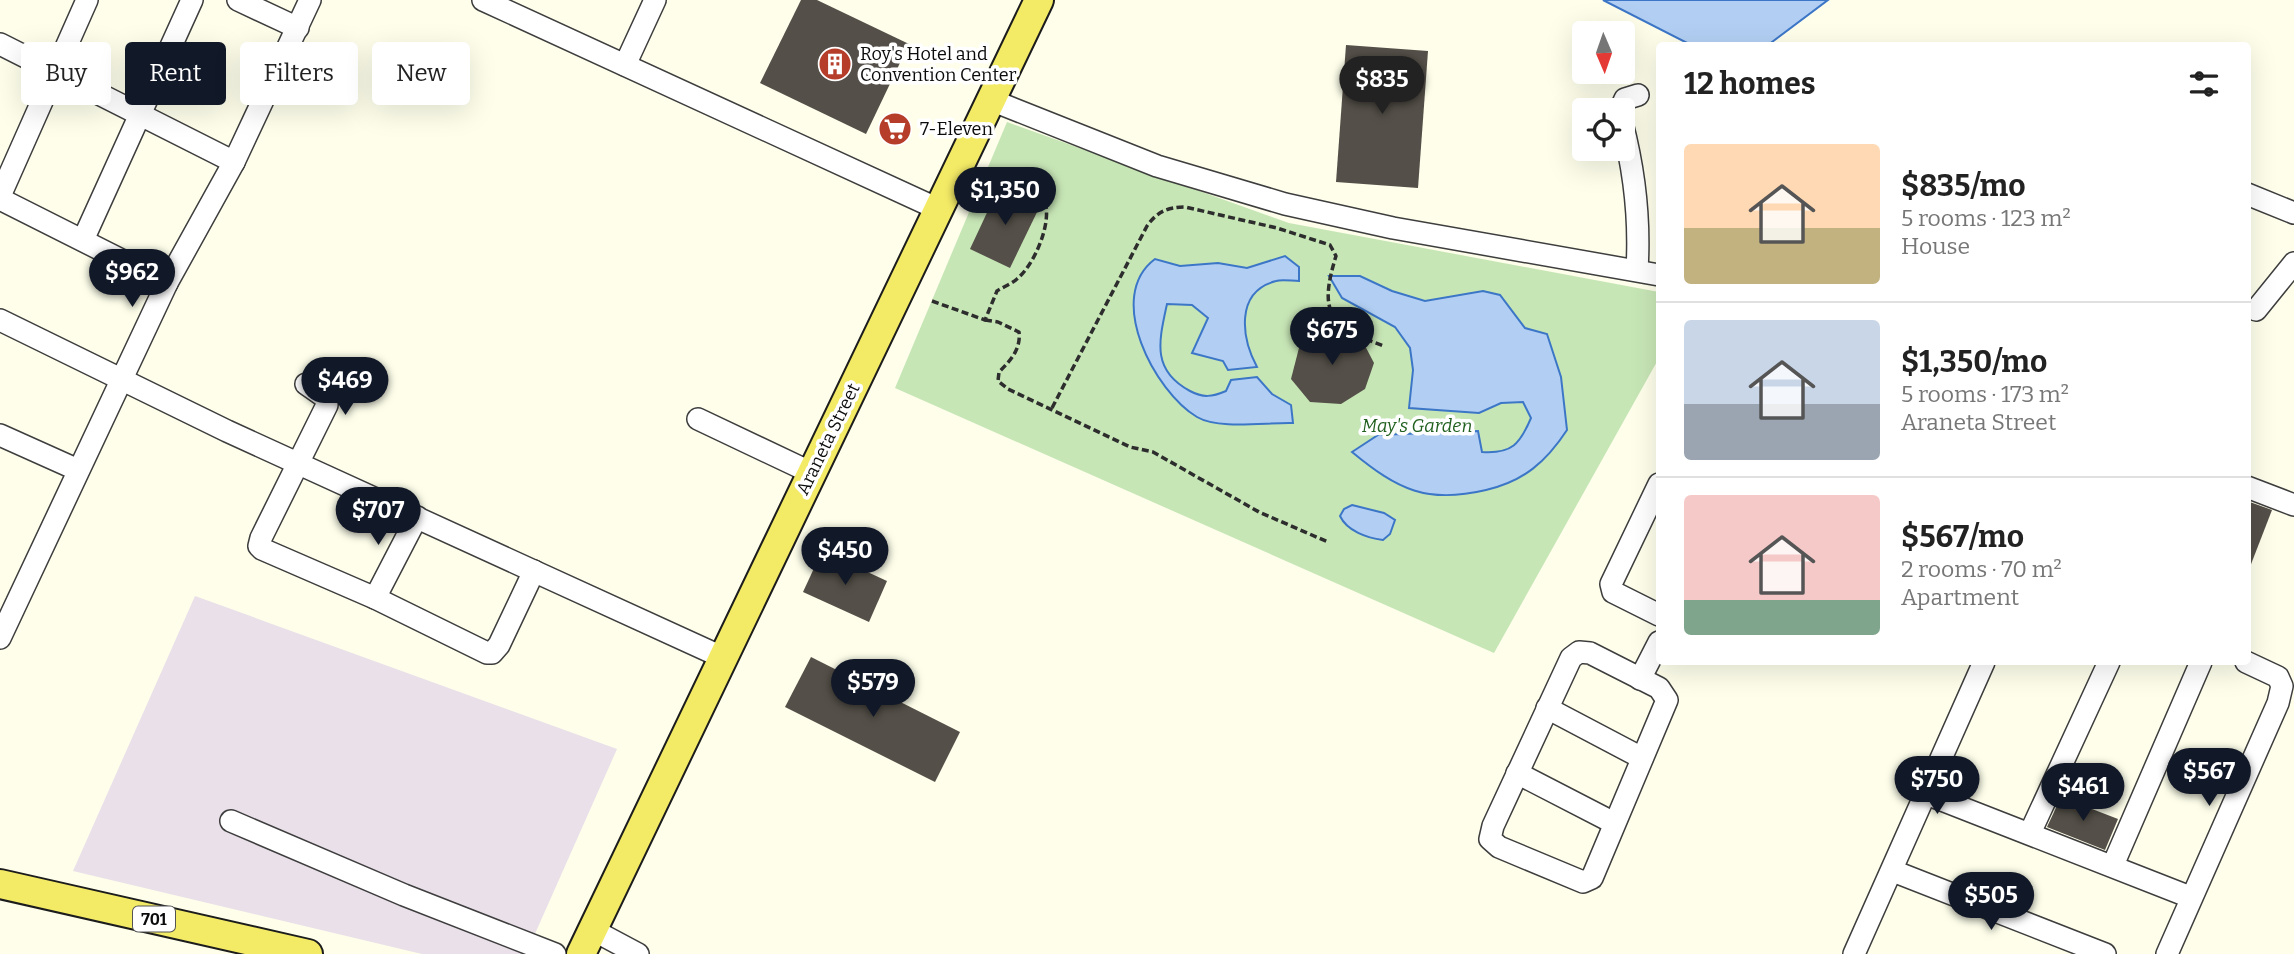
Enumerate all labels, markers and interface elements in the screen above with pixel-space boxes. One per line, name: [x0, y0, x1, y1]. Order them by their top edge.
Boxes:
north arrow: [1572, 21, 1634, 84]
map controls: [1572, 21, 1635, 161]
chip: Buy: [21, 42, 111, 105]
chip: Rent: [125, 42, 226, 105]
chip: Filters: [240, 42, 358, 105]
chip: New: [372, 42, 470, 105]
place label: Roy's Hotel and Convention Center: [860, 43, 1016, 86]
building icon: Roy's Hotel and Convention Center: [816, 45, 854, 83]
pin: $835: [1341, 57, 1423, 116]
text: $835: [1355, 65, 1409, 93]
icon: filters: [2185, 65, 2223, 103]
text: 12 homes: [1684, 66, 1815, 102]
button: locate: [1572, 98, 1635, 161]
supermarket icon: 7-Eleven: [876, 110, 914, 148]
place label: 7-Eleven: [920, 118, 993, 140]
pin: $1,350: [948, 168, 1062, 227]
text: $835/mo: [1901, 168, 2025, 204]
icon: home: [1740, 172, 1824, 256]
text: $1,350: [970, 176, 1040, 204]
text: 5 rooms · 123 m²: [1901, 204, 2071, 232]
text: House: [1901, 232, 1970, 260]
pin: $962: [91, 250, 173, 309]
text: $962: [105, 258, 159, 286]
pin: $675: [1291, 308, 1373, 367]
text: $675: [1306, 316, 1358, 344]
text: $1,350/mo: [1901, 344, 2047, 380]
icon: home: [1740, 348, 1824, 432]
pin: $469: [304, 358, 386, 417]
text: $469: [317, 366, 373, 394]
street label: Araneta Street: [791, 379, 865, 498]
text: 5 rooms · 173 m²: [1901, 380, 2069, 408]
text: Araneta Street: [1901, 408, 2056, 436]
park label: May's Garden: [1362, 415, 1472, 437]
pin: $707: [337, 488, 419, 547]
text: $707: [352, 496, 404, 524]
text: $567/mo: [1901, 519, 2024, 555]
icon: home: [1740, 523, 1824, 607]
pin: $450: [804, 528, 886, 587]
text: $450: [817, 536, 873, 564]
text: 2 rooms · 70 m²: [1901, 555, 2062, 583]
text: Apartment: [1901, 583, 2019, 611]
pin: $579: [832, 660, 914, 719]
text: $579: [847, 668, 899, 696]
pin: $567: [2168, 748, 2250, 808]
pin: $750: [1896, 756, 1978, 816]
text: $567: [2183, 757, 2235, 785]
pin: $461: [2042, 764, 2124, 823]
text: $750: [1911, 765, 1963, 793]
text: $461: [2057, 772, 2109, 800]
pin: $505: [1950, 872, 2032, 932]
text: $505: [1964, 881, 2018, 909]
road number: 701: [133, 906, 175, 931]

